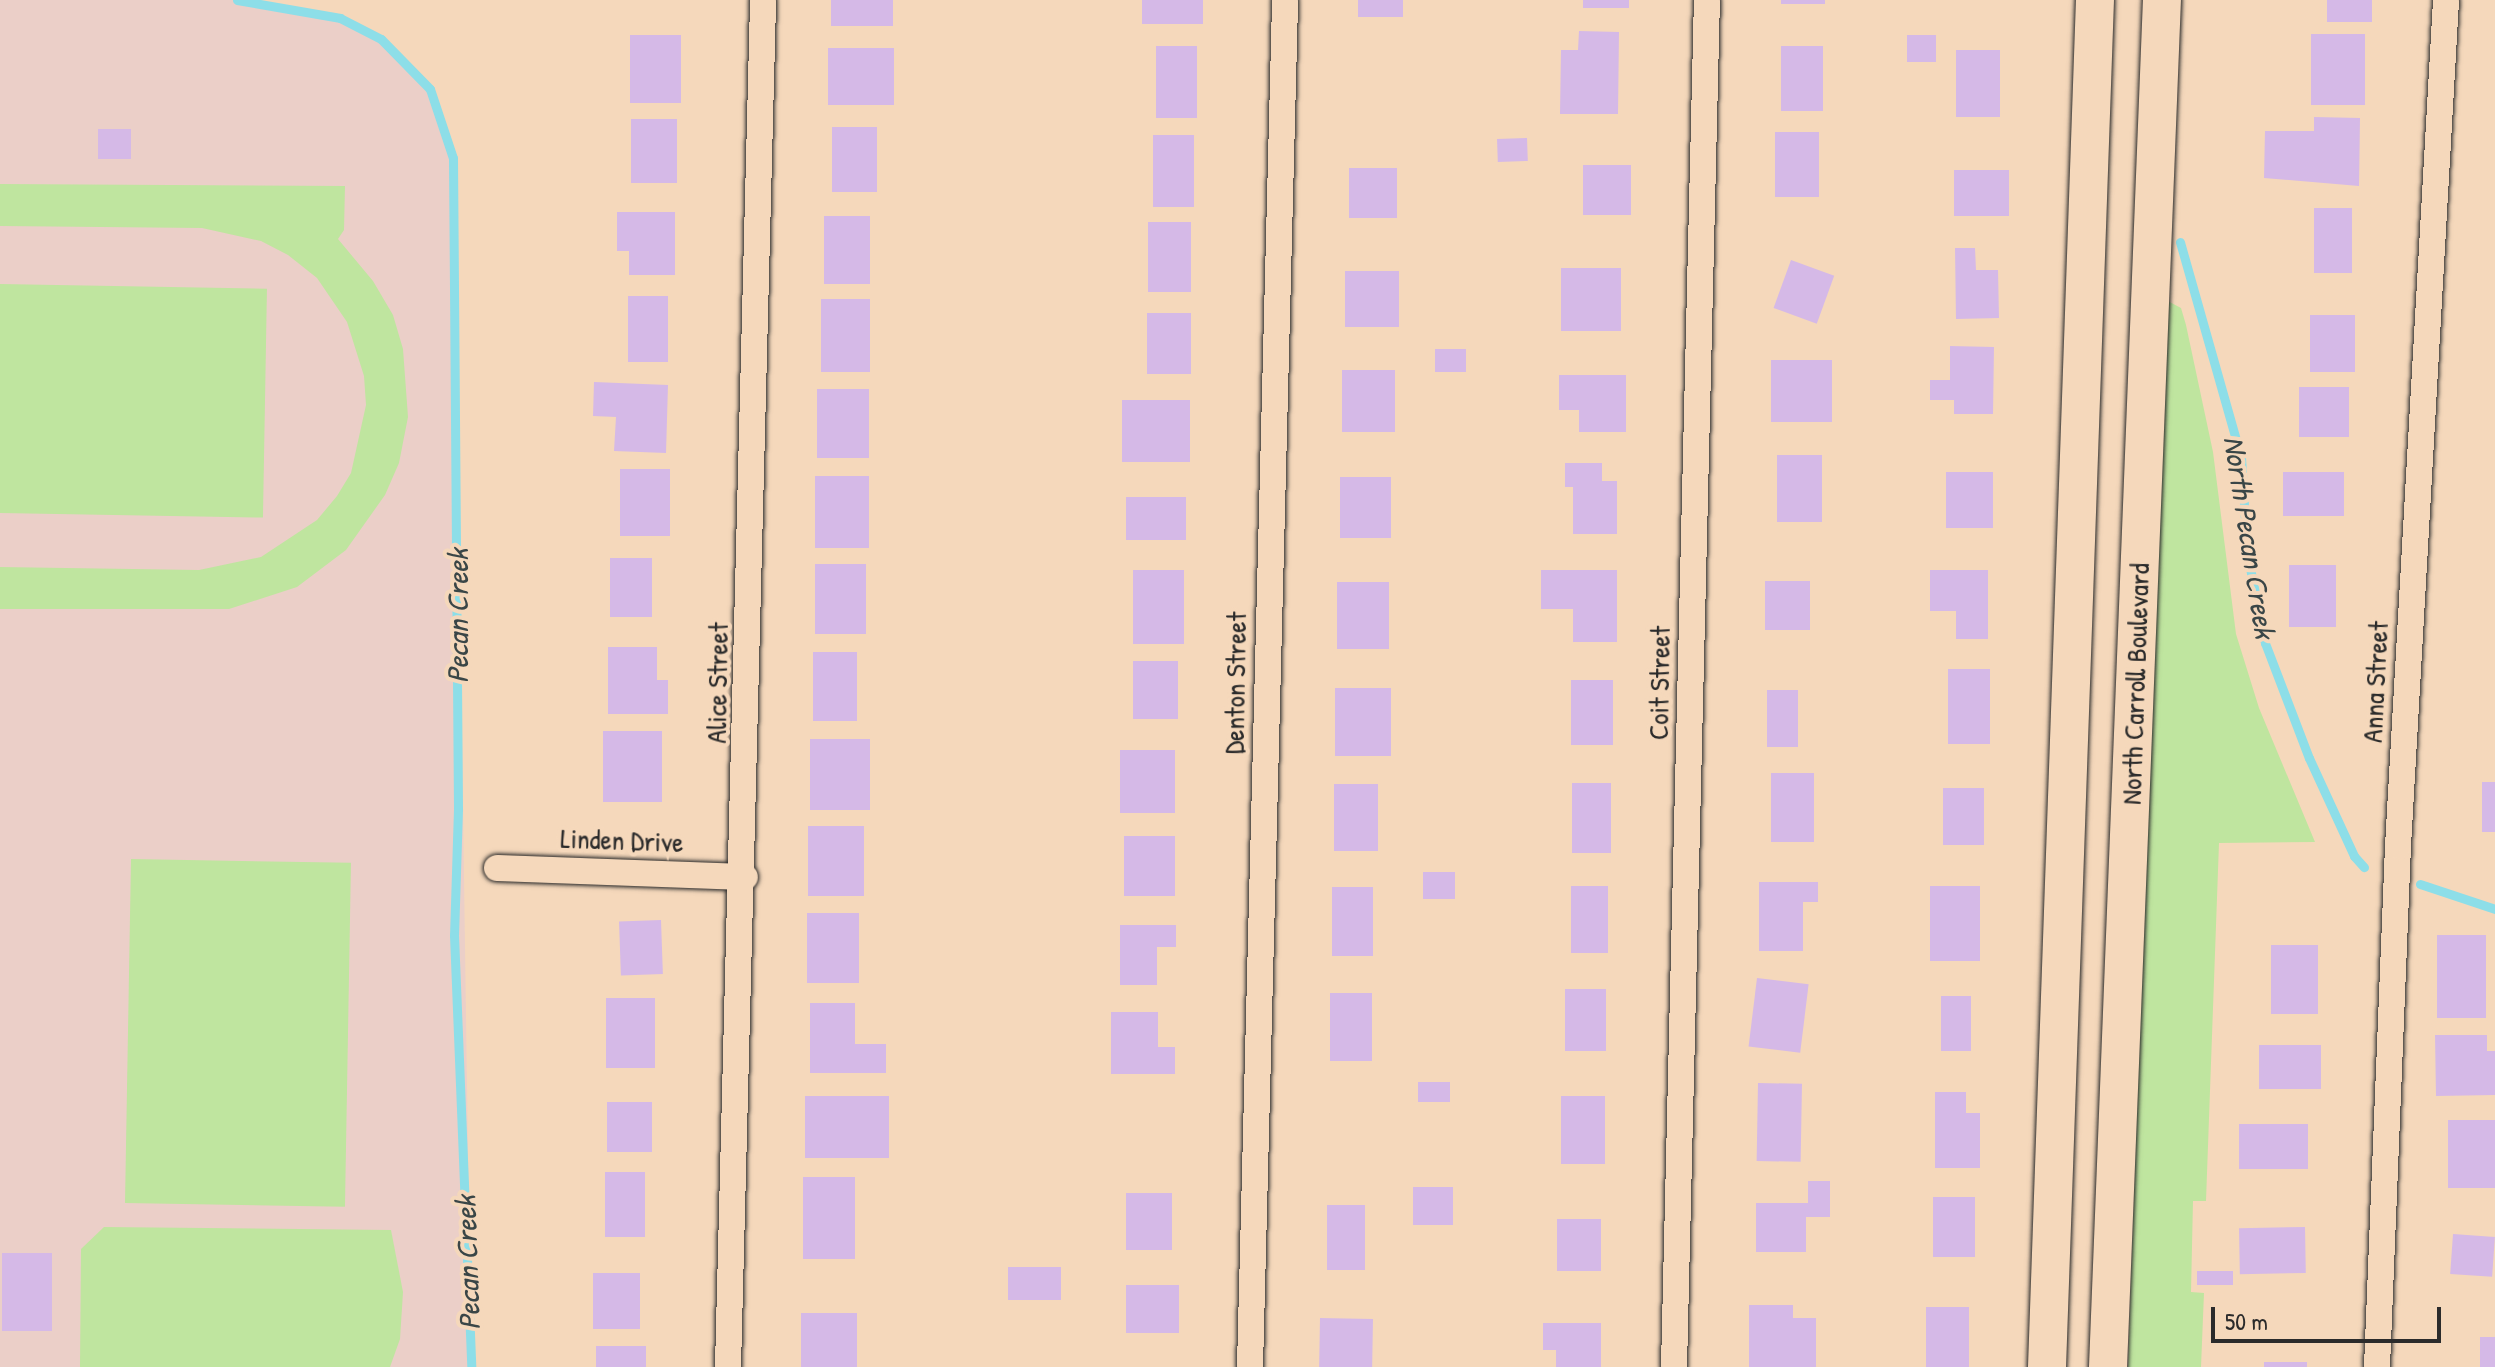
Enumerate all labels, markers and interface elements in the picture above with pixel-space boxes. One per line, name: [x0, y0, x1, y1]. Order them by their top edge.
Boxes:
water label: North Pecan Creek: [2216, 433, 2284, 641]
water label: Pecan Creek: [439, 549, 475, 683]
street label: North Carroll Boulevard: [2114, 563, 2156, 805]
street label: Denton Street: [1217, 612, 1253, 754]
street label: Anna Street: [2355, 620, 2395, 744]
street label: Alice Street: [699, 622, 735, 744]
street label: Coit Street: [1641, 626, 1677, 740]
street label: Linden Drive: [560, 821, 684, 859]
water label: Pecan Creek: [447, 1195, 487, 1331]
scale bar: [2215, 1291, 2445, 1341]
text: 50 m: [2225, 1305, 2268, 1337]

